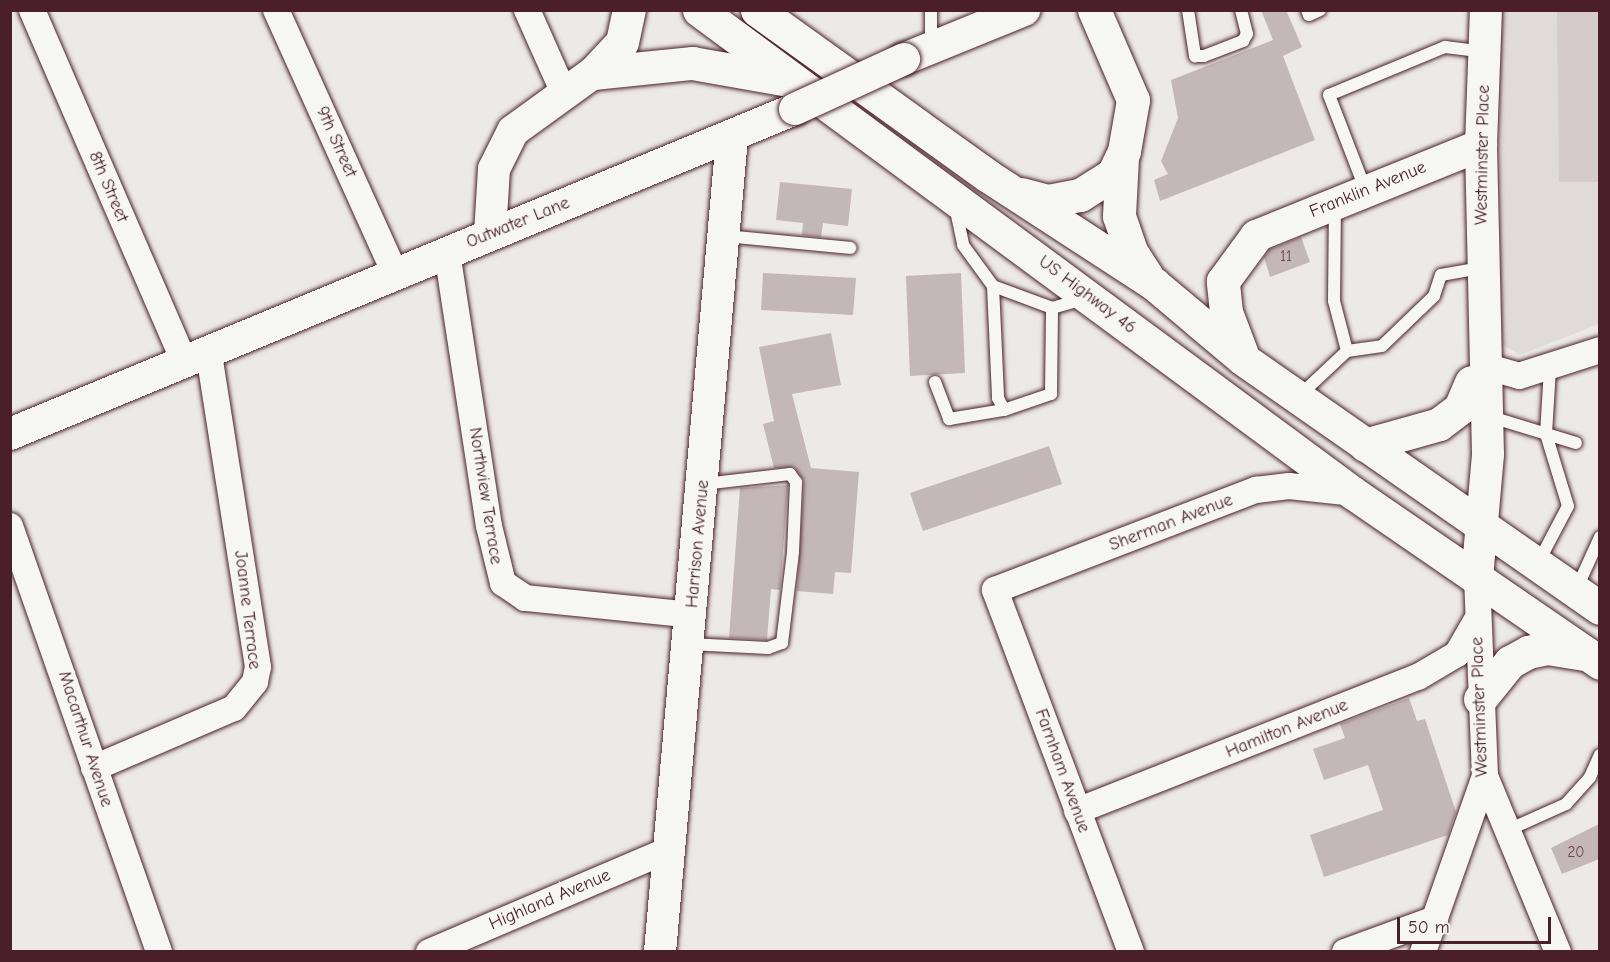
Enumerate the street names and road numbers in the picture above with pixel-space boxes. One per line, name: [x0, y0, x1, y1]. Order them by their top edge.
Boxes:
street label: Westminster Place: [1471, 85, 1495, 225]
street label: 9th Street: [311, 103, 361, 181]
street label: 8th Street: [83, 148, 133, 226]
street label: Franklin Avenue: [1306, 157, 1430, 223]
street label: Outwater Lane: [463, 192, 573, 254]
street label: US Highway 46: [1034, 251, 1140, 339]
street label: Northview Terrace: [463, 426, 507, 566]
street label: Harrison Avenue: [682, 479, 714, 609]
street label: Sherman Avenue: [1106, 489, 1236, 557]
street label: Joanne Terrace: [229, 549, 265, 671]
street label: Westminster Place: [1467, 637, 1493, 777]
street label: Macarthur Avenue: [53, 668, 117, 810]
street label: Hamilton Avenue: [1223, 695, 1351, 763]
street label: Farnham Avenue: [1030, 706, 1094, 836]
street label: Highland Avenue: [486, 865, 614, 935]

